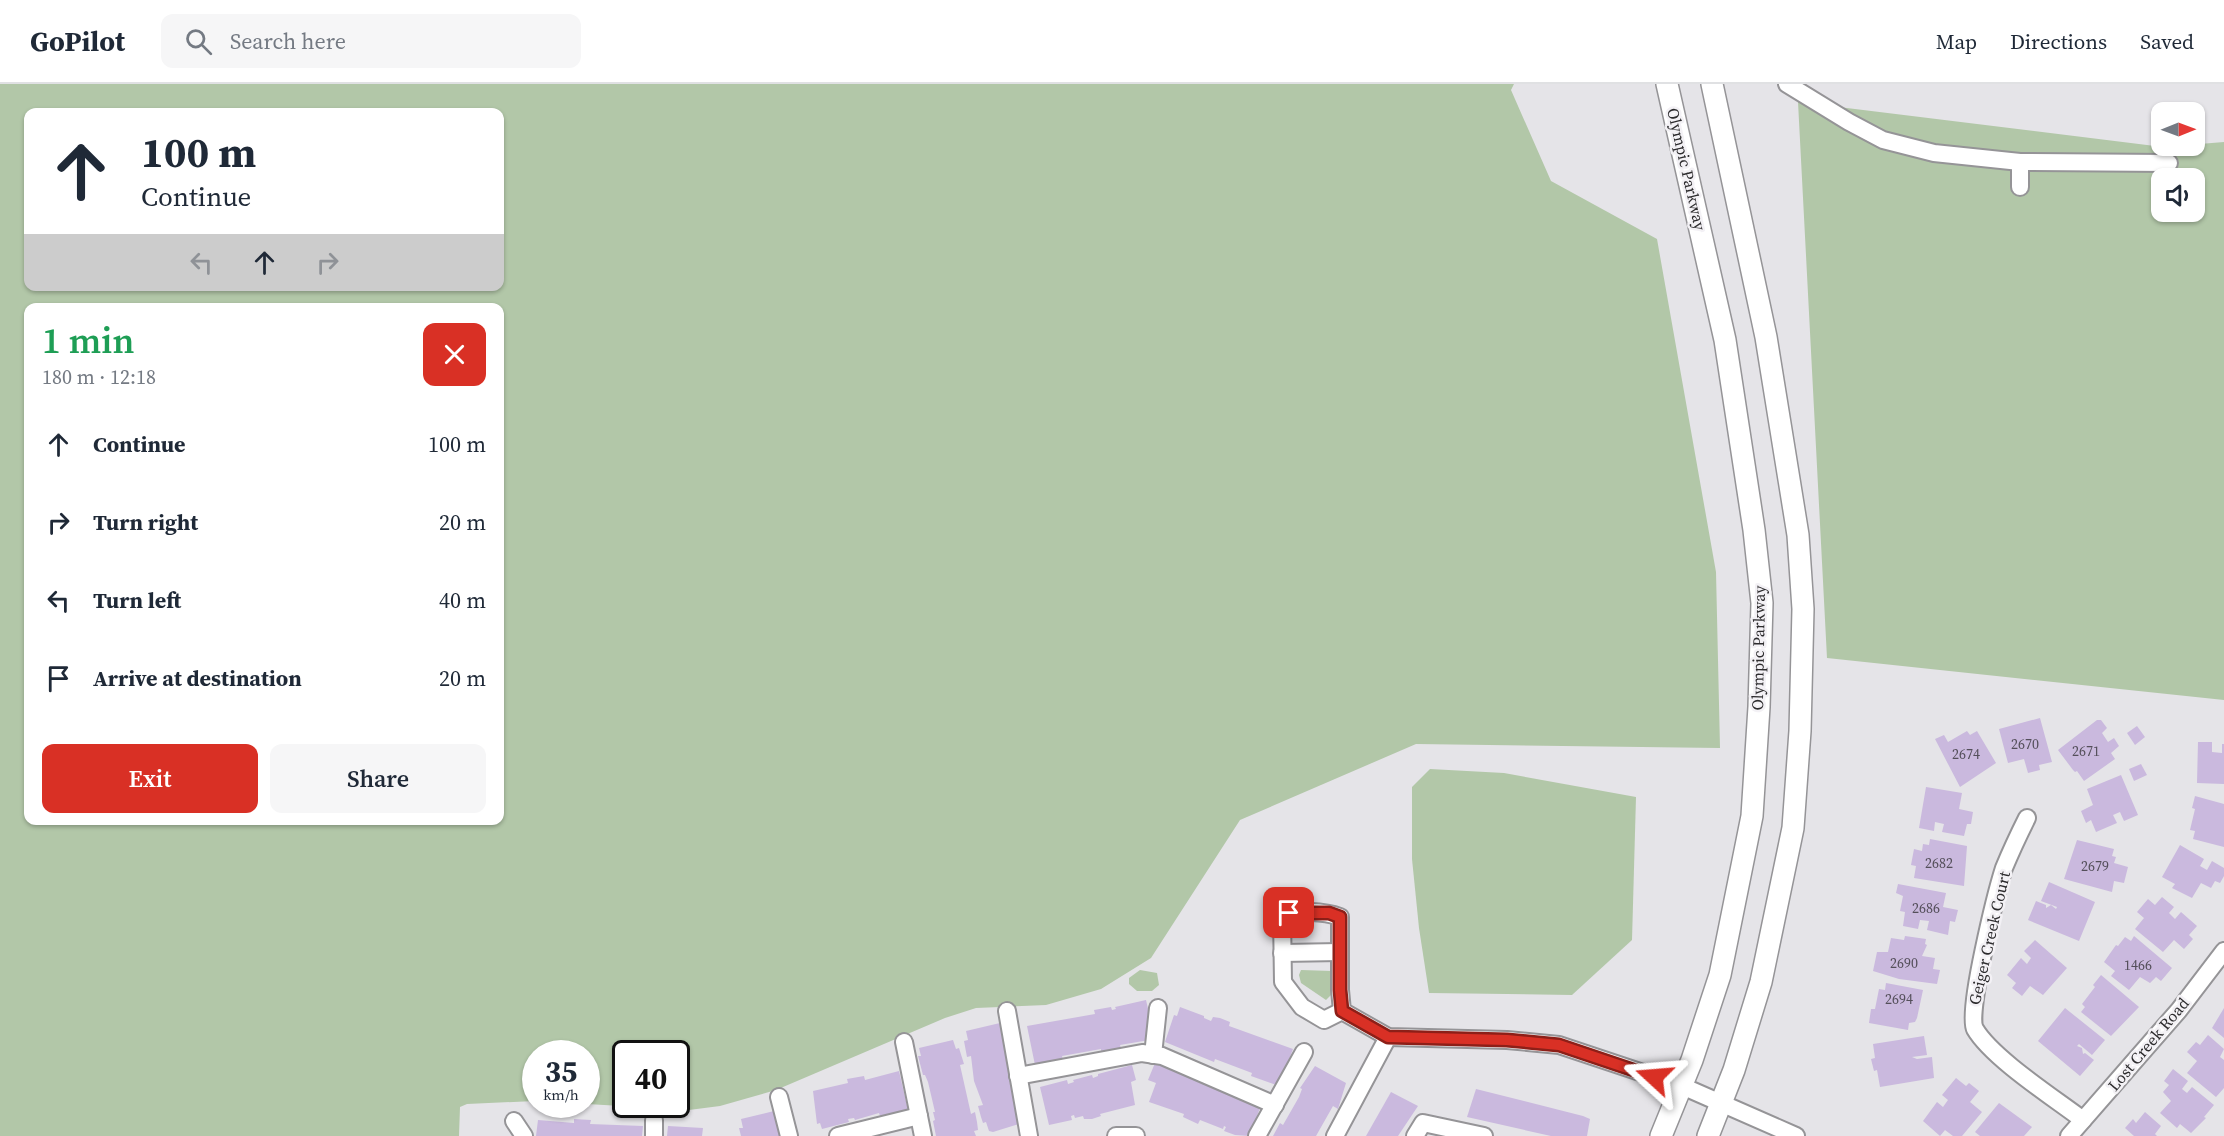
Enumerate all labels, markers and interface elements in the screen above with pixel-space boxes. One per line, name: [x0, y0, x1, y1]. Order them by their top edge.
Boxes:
search box: [161, 14, 581, 68]
text: GoPilot: [30, 22, 125, 60]
icon: search: [182, 25, 215, 58]
text: Search here: [230, 26, 346, 56]
text: Map: [1936, 27, 1977, 56]
text: Directions: [2010, 27, 2107, 56]
text: Saved: [2140, 27, 2194, 56]
north arrow: [2151, 102, 2205, 156]
map controls: [2151, 102, 2205, 222]
street label: Olympic Parkway: [1662, 106, 1712, 233]
text: 100 m: [141, 123, 256, 181]
icon: ahead: [42, 132, 120, 210]
button: sound: [2151, 168, 2205, 222]
text: Continue: [141, 178, 251, 215]
icon: left: [185, 246, 218, 279]
icon: ahead: [248, 246, 281, 279]
icon: right: [311, 246, 344, 279]
text: 1 min: [42, 316, 134, 365]
button: close: [423, 323, 486, 386]
text: 180 m · 12:18: [42, 363, 156, 391]
icon: ahead: [42, 428, 75, 461]
text: Continue: [93, 429, 186, 459]
text: 100 m: [428, 429, 486, 459]
icon: right: [42, 506, 75, 539]
text: Turn right: [93, 507, 198, 537]
text: 20 m: [439, 507, 486, 537]
icon: left: [42, 584, 75, 617]
text: Turn left: [93, 585, 181, 615]
text: 40 m: [439, 585, 486, 615]
street label: Olympic Parkway: [1746, 585, 1770, 711]
icon: arrive: [42, 662, 75, 695]
text: Arrive at destination: [93, 663, 302, 693]
text: 20 m: [439, 663, 486, 693]
house number: 2670: [2011, 734, 2039, 754]
house number: 2671: [2072, 741, 2100, 761]
button: Exit: [42, 744, 258, 813]
button: Share: [270, 744, 486, 813]
house number: 2674: [1952, 744, 1980, 764]
house number: 2682: [1925, 853, 1953, 873]
house number: 2679: [2081, 856, 2109, 876]
street label: Geiger Creek Court: [1963, 868, 2015, 1007]
pin: [1263, 887, 1314, 938]
icon: arrive: [1272, 896, 1305, 929]
house number: 2686: [1912, 898, 1940, 918]
house number: 2690: [1890, 953, 1918, 973]
house number: 1466: [2124, 955, 2152, 975]
house number: 2694: [1885, 989, 1913, 1009]
street label: Lost Creek Road: [2102, 993, 2194, 1095]
speed limit sign: 40: [612, 1040, 690, 1118]
position arrow: [1622, 1045, 1686, 1109]
text: 35: [545, 1051, 577, 1092]
text: km/h: [543, 1084, 579, 1105]

